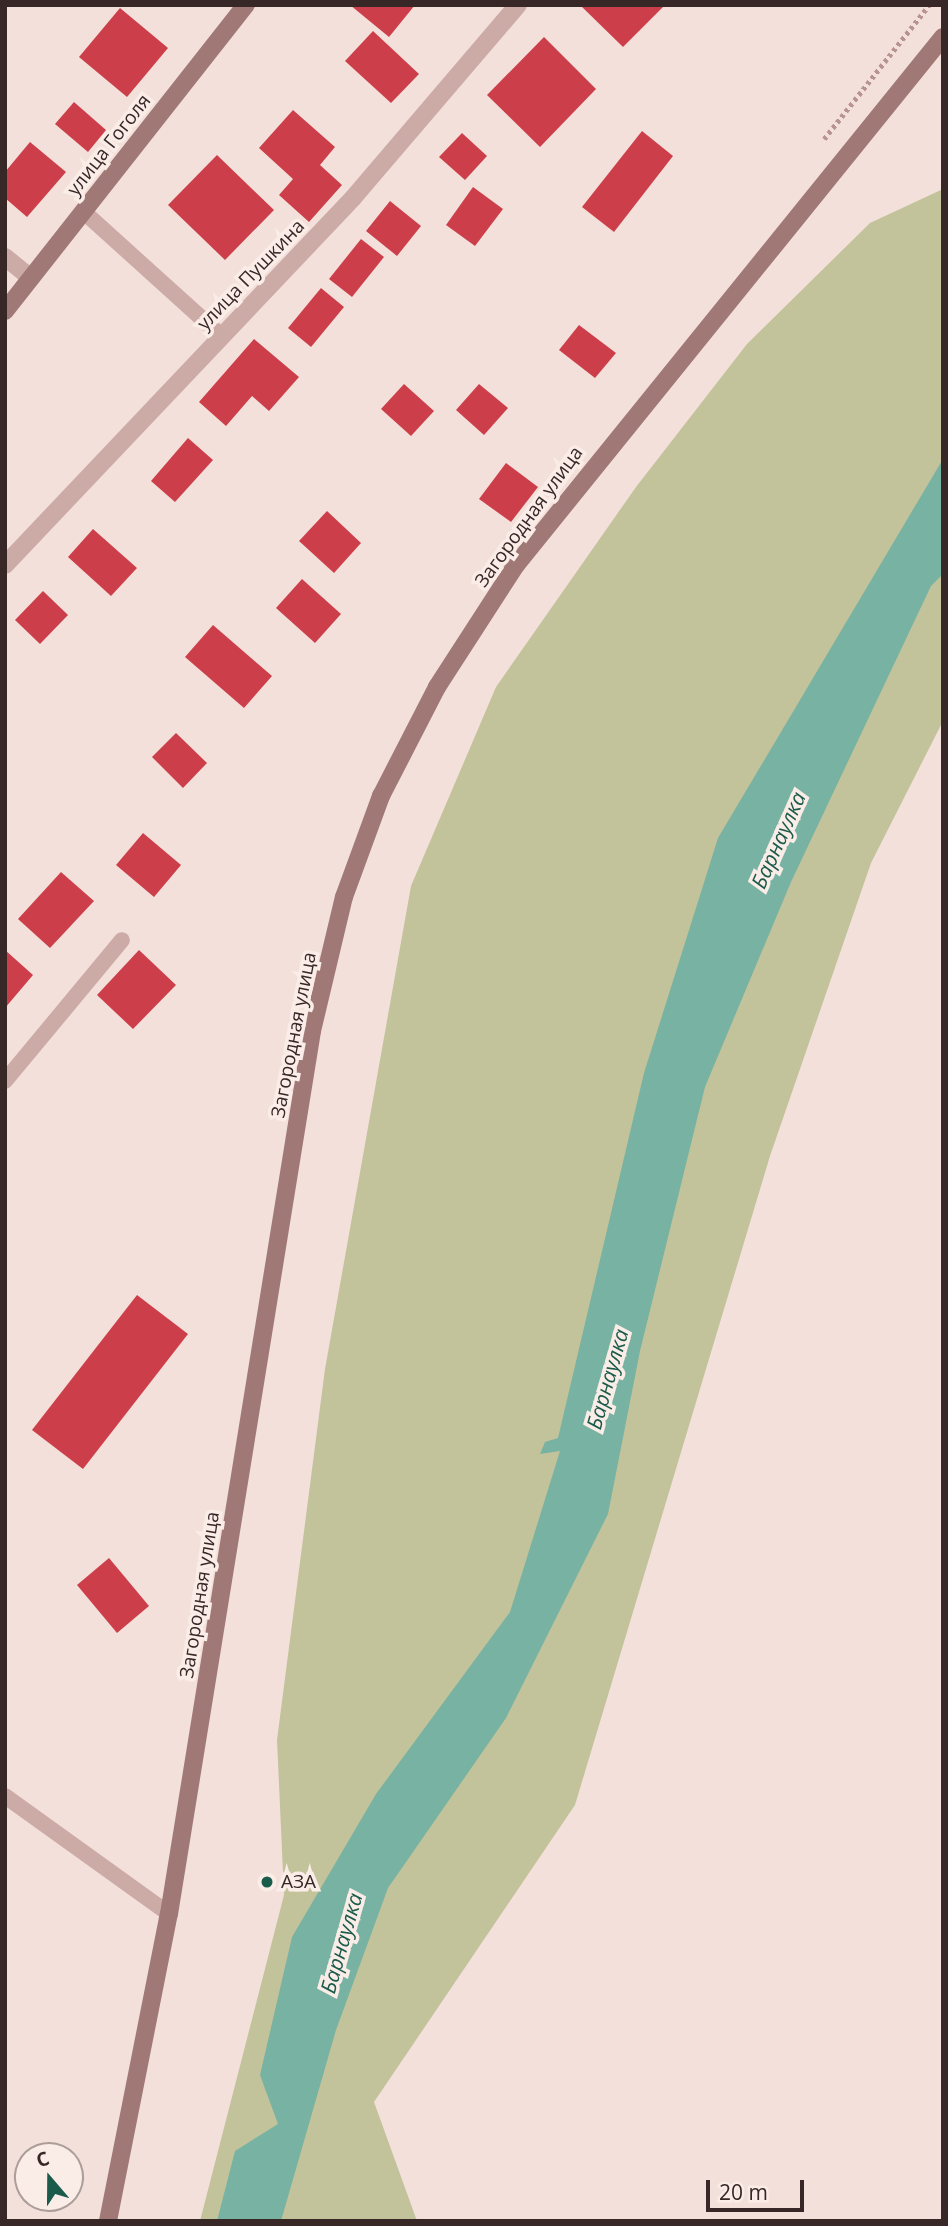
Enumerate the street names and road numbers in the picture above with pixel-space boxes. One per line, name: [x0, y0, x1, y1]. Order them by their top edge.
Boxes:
street label: улица Гоголя: [62, 90, 156, 200]
street label: улица Пушкина: [193, 215, 309, 335]
street label: Загородная улица: [470, 442, 588, 592]
street label: Загородная улица: [267, 950, 321, 1120]
street label: Загородная улица: [176, 1510, 224, 1680]

